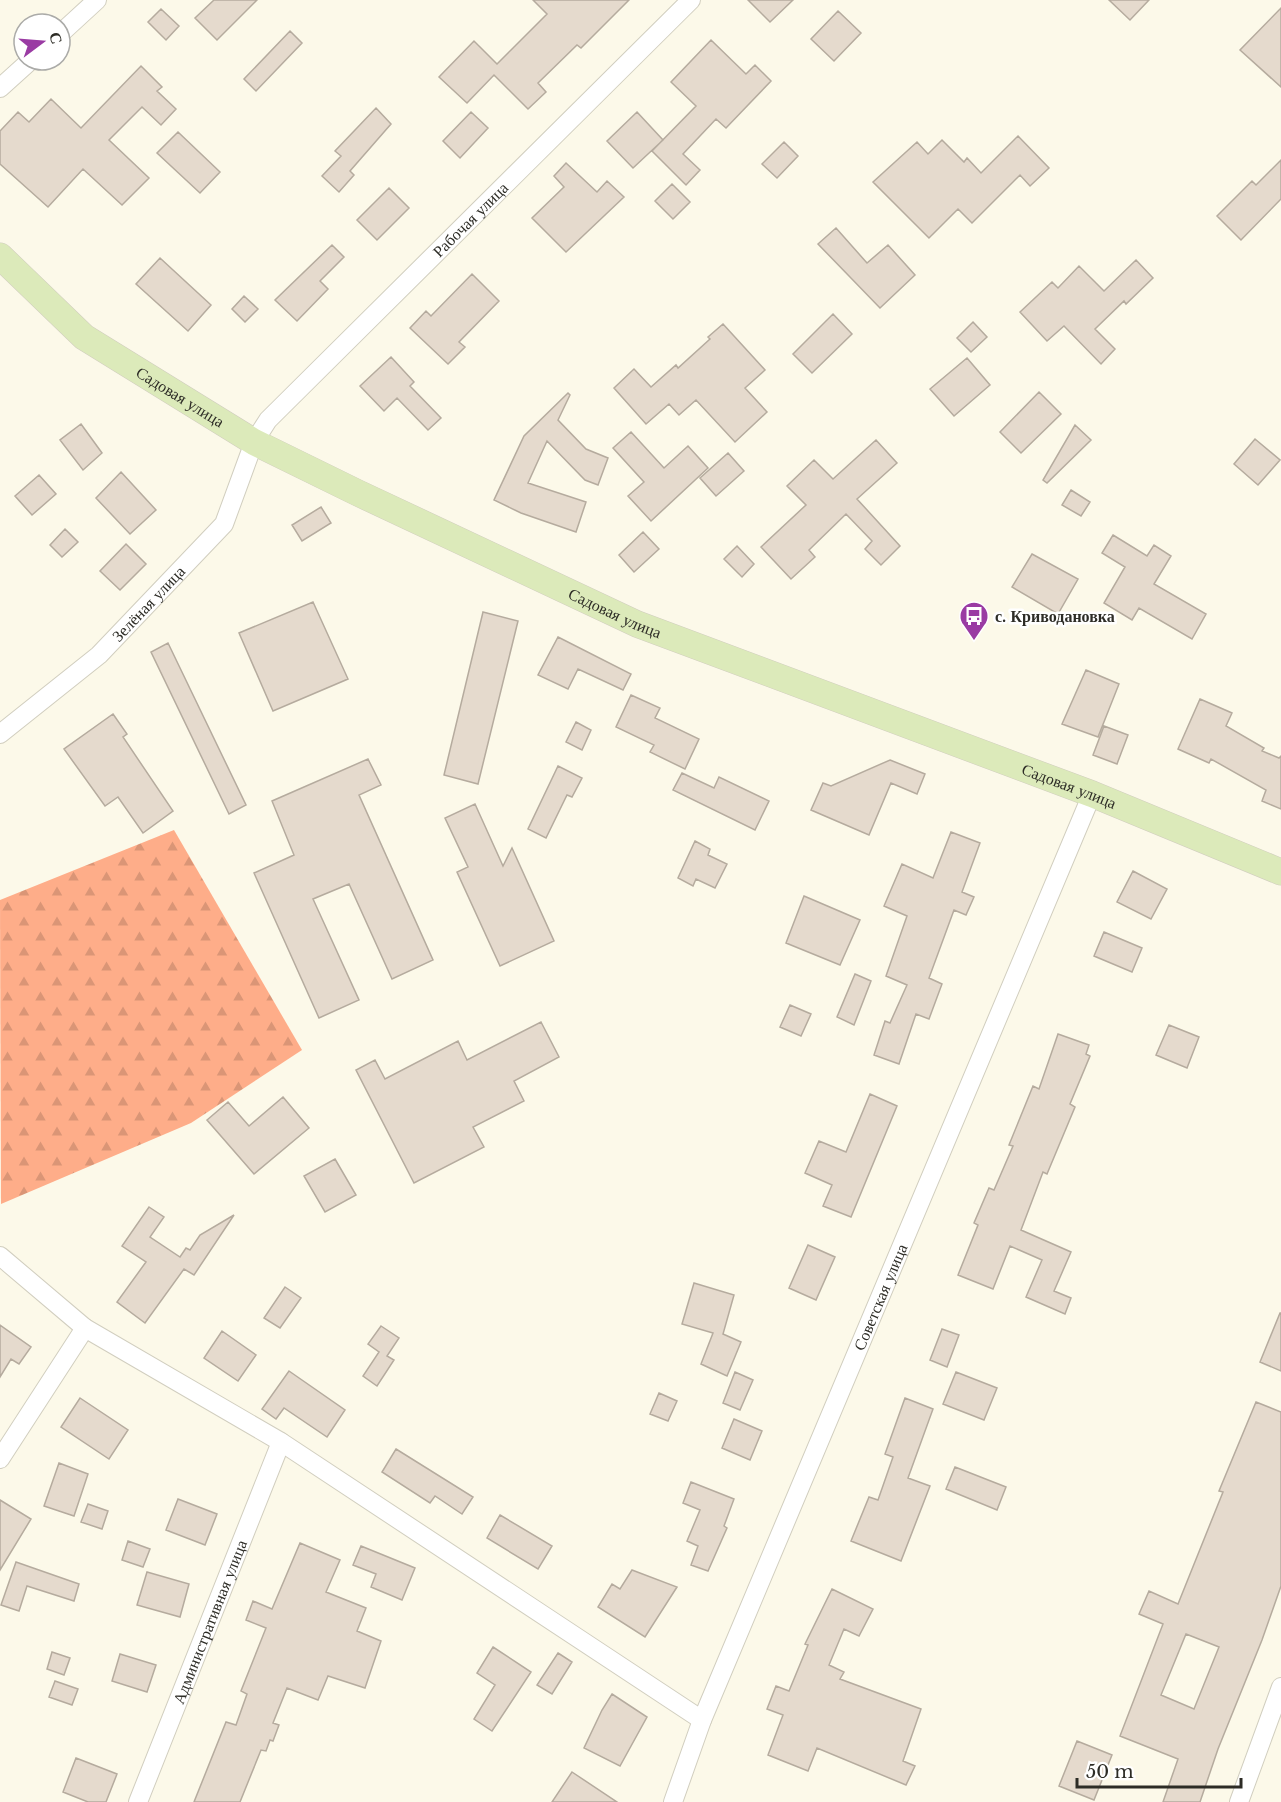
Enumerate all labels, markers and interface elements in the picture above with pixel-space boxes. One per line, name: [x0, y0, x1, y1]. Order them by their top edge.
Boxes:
north arrow: [12, 12, 72, 72]
text: С: [45, 30, 68, 46]
street label: Рабочая улица: [428, 178, 512, 261]
street label: Садовая улица: [133, 362, 228, 431]
street label: Зелёная улица: [107, 561, 189, 646]
street label: Садовая улица: [565, 583, 664, 642]
bus stop icon: с. Криводановка: [958, 600, 990, 642]
place label: с. Криводановка: [995, 606, 1115, 626]
street label: Садовая улица: [1019, 759, 1120, 813]
street label: Советская улица: [849, 1241, 911, 1353]
street label: Административная улица: [168, 1537, 251, 1707]
scale bar: [1077, 1751, 1240, 1789]
text: 50 m: [1086, 1761, 1134, 1783]

